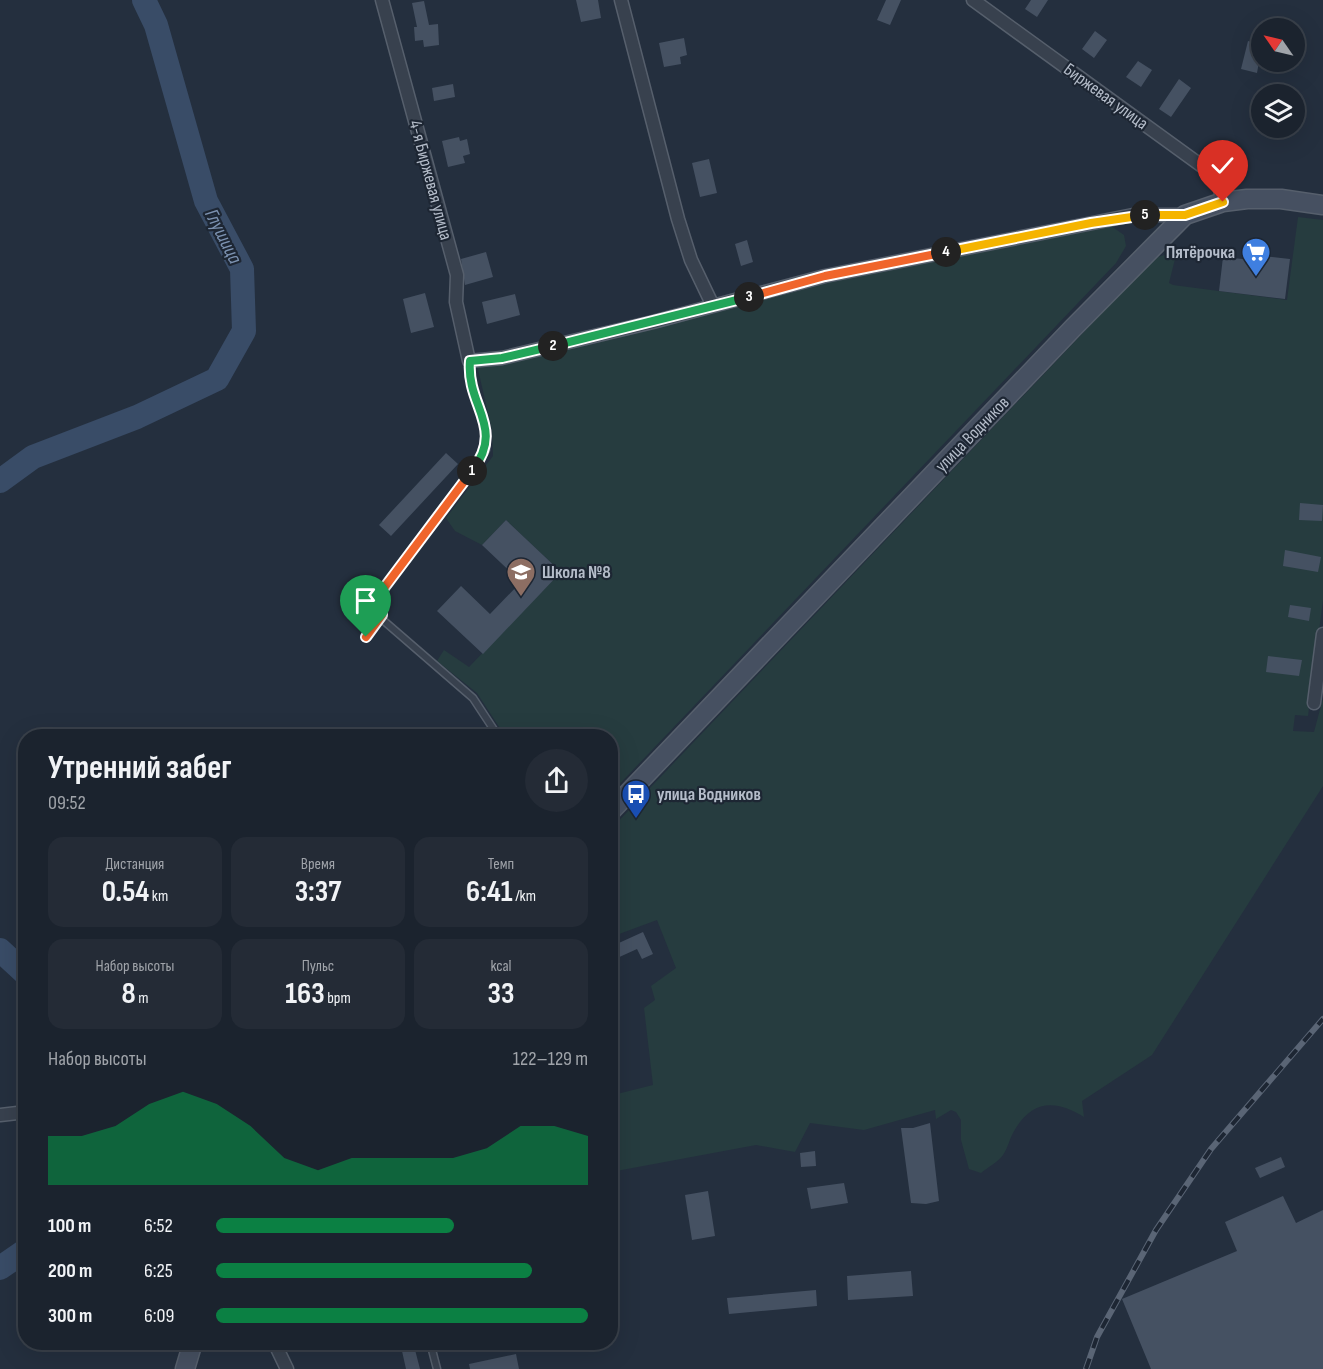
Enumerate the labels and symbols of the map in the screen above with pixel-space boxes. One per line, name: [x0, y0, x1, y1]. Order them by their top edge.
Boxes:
north arrow: [1251, 18, 1305, 72]
street label: Биржевая улица: [1059, 59, 1152, 134]
street label: 4-я Биржевая улица: [404, 118, 457, 242]
pin: [1197, 140, 1248, 202]
pin: 5: [1130, 200, 1160, 230]
water label: Глушица: [199, 205, 247, 268]
supermarket icon: Пятёрочка: [1240, 236, 1272, 278]
pin: 4: [931, 237, 961, 267]
place label: Пятёрочка: [1166, 242, 1235, 263]
pin: 3: [734, 282, 764, 312]
pin: 2: [538, 331, 568, 361]
street label: улица Водников: [931, 392, 1014, 477]
pin: 1: [457, 456, 487, 486]
school or university icon: Школа №8: [505, 556, 537, 598]
place label: Школа №8: [542, 562, 611, 583]
pin: [340, 575, 391, 637]
bus stop icon: улица Водников: [620, 778, 652, 820]
place label: улица Водников: [657, 784, 761, 805]

